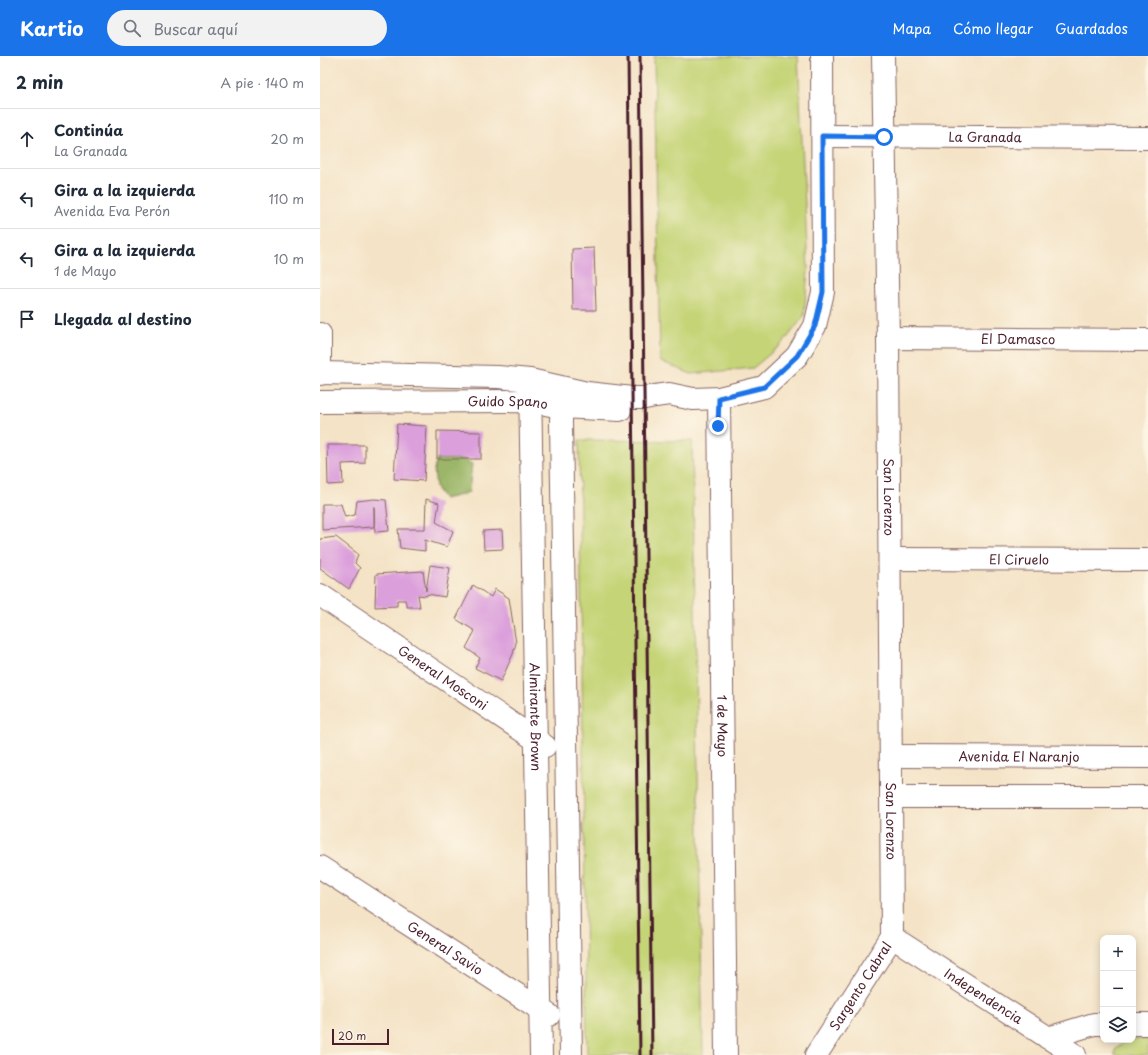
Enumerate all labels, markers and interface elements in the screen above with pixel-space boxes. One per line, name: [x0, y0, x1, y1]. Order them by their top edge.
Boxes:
search box: [107, 10, 387, 46]
text: Kartio: [20, 14, 83, 42]
icon: search: [121, 17, 143, 39]
text: Buscar aquí: [153, 17, 238, 40]
text: Mapa: [893, 18, 931, 39]
text: Cómo llegar: [953, 18, 1033, 39]
text: Guardados: [1055, 18, 1128, 39]
text: 2 min: [16, 69, 63, 95]
text: A pie · 140 m: [220, 73, 304, 92]
text: Continúa: [54, 118, 123, 141]
street label: La Granada: [948, 127, 1023, 146]
icon: ahead: [16, 128, 38, 150]
route start: [875, 128, 893, 146]
text: 20 m: [270, 129, 304, 148]
text: La Granada: [54, 141, 127, 160]
text: Gira a la izquierda: [54, 178, 195, 201]
icon: left: [16, 188, 38, 210]
text: 110 m: [269, 189, 304, 208]
text: Avenida Eva Perón: [54, 201, 170, 220]
text: Gira a la izquierda: [54, 238, 195, 261]
icon: left: [16, 248, 38, 270]
text: 10 m: [274, 249, 304, 268]
text: 1 de Mayo: [54, 261, 116, 280]
text: Llegada al destino: [54, 307, 192, 330]
icon: arrive: [16, 308, 38, 330]
street label: El Damasco: [981, 329, 1055, 348]
street label: Guido Spano: [468, 391, 550, 413]
route end: [709, 417, 727, 435]
street label: San Lorenzo: [880, 458, 899, 536]
street label: El Ciruelo: [989, 549, 1049, 569]
street label: General Mosconi: [394, 640, 492, 714]
street label: Almirante Brown: [526, 663, 546, 771]
street label: 1 de Mayo: [713, 695, 733, 757]
street label: Avenida El Naranjo: [958, 746, 1080, 766]
street label: San Lorenzo: [882, 782, 901, 860]
street label: General Savio: [404, 916, 487, 979]
map controls: [1100, 935, 1136, 1043]
button: +: [1100, 935, 1136, 971]
street label: Sargento Cabral: [824, 938, 896, 1034]
street label: Independencia: [941, 963, 1027, 1028]
button: −: [1100, 971, 1136, 1007]
button: layers: [1100, 1007, 1136, 1043]
scale bar: [332, 1027, 389, 1046]
text: 20 m: [338, 1027, 366, 1044]

